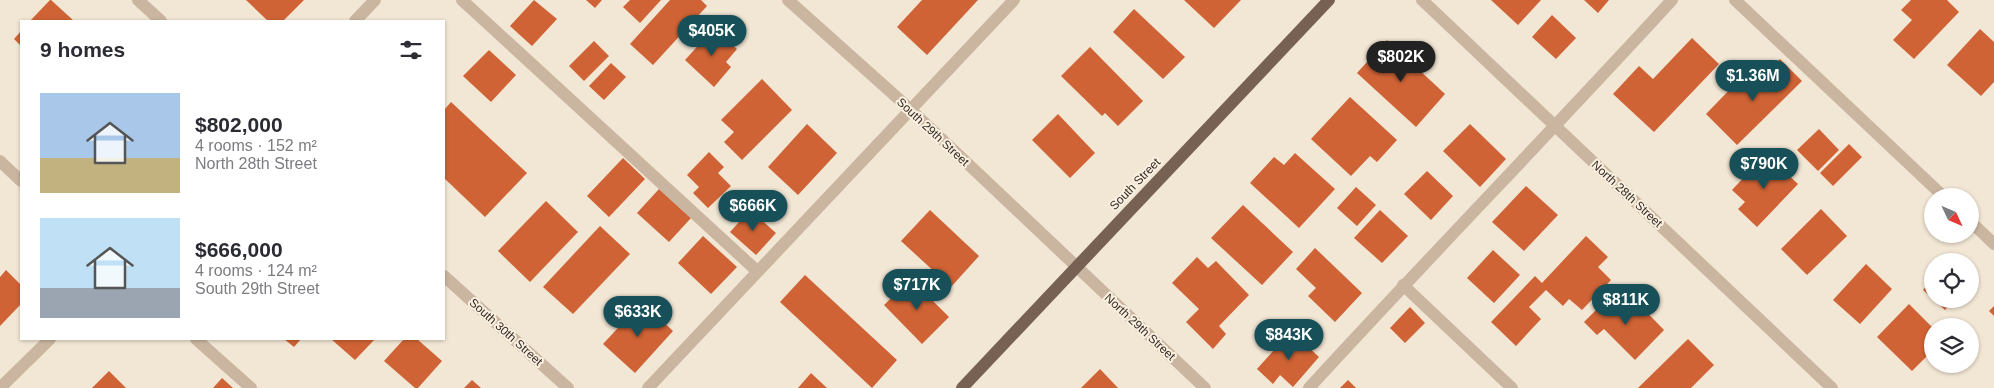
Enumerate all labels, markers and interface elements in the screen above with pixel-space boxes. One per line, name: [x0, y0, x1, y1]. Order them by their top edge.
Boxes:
pin: $405K: [677, 15, 747, 57]
text: $405K: [688, 22, 736, 39]
icon: filters: [397, 36, 425, 64]
text: 9 homes: [40, 38, 125, 61]
pin: $802K: [1366, 41, 1436, 83]
text: $802K: [1377, 48, 1425, 65]
pin: $1.36M: [1712, 59, 1794, 102]
text: $1.36M: [1726, 67, 1780, 84]
street label: South 29th Street: [894, 95, 972, 169]
icon: home: [80, 113, 140, 173]
text: $802,000: [195, 113, 283, 136]
text: 4 rooms · 152 m²: [195, 137, 317, 154]
pin: $790K: [1729, 148, 1799, 190]
text: North 28th Street: [195, 155, 317, 172]
street label: South Street: [1107, 155, 1164, 213]
text: $790K: [1740, 155, 1788, 172]
street label: North 28th Street: [1589, 158, 1666, 231]
north arrow: [1924, 188, 1979, 242]
map controls: [1924, 188, 1979, 373]
pin: $666K: [718, 190, 788, 232]
text: $666K: [729, 197, 777, 214]
icon: home: [80, 238, 140, 298]
text: $666,000: [195, 238, 283, 261]
button: locate: [1924, 253, 1979, 308]
text: 4 rooms · 124 m²: [195, 262, 317, 279]
pin: $717K: [882, 268, 952, 311]
text: $717K: [893, 276, 941, 293]
text: South 29th Street: [195, 280, 320, 297]
pin: $811K: [1591, 284, 1661, 326]
street label: North 29th Street: [1102, 291, 1179, 364]
text: $811K: [1603, 291, 1649, 308]
street label: South 30th Street: [467, 296, 546, 369]
pin: $633K: [603, 296, 673, 338]
text: $633K: [614, 303, 662, 320]
pin: $843K: [1254, 318, 1324, 361]
button: layers: [1924, 318, 1979, 373]
text: $843K: [1265, 326, 1313, 343]

